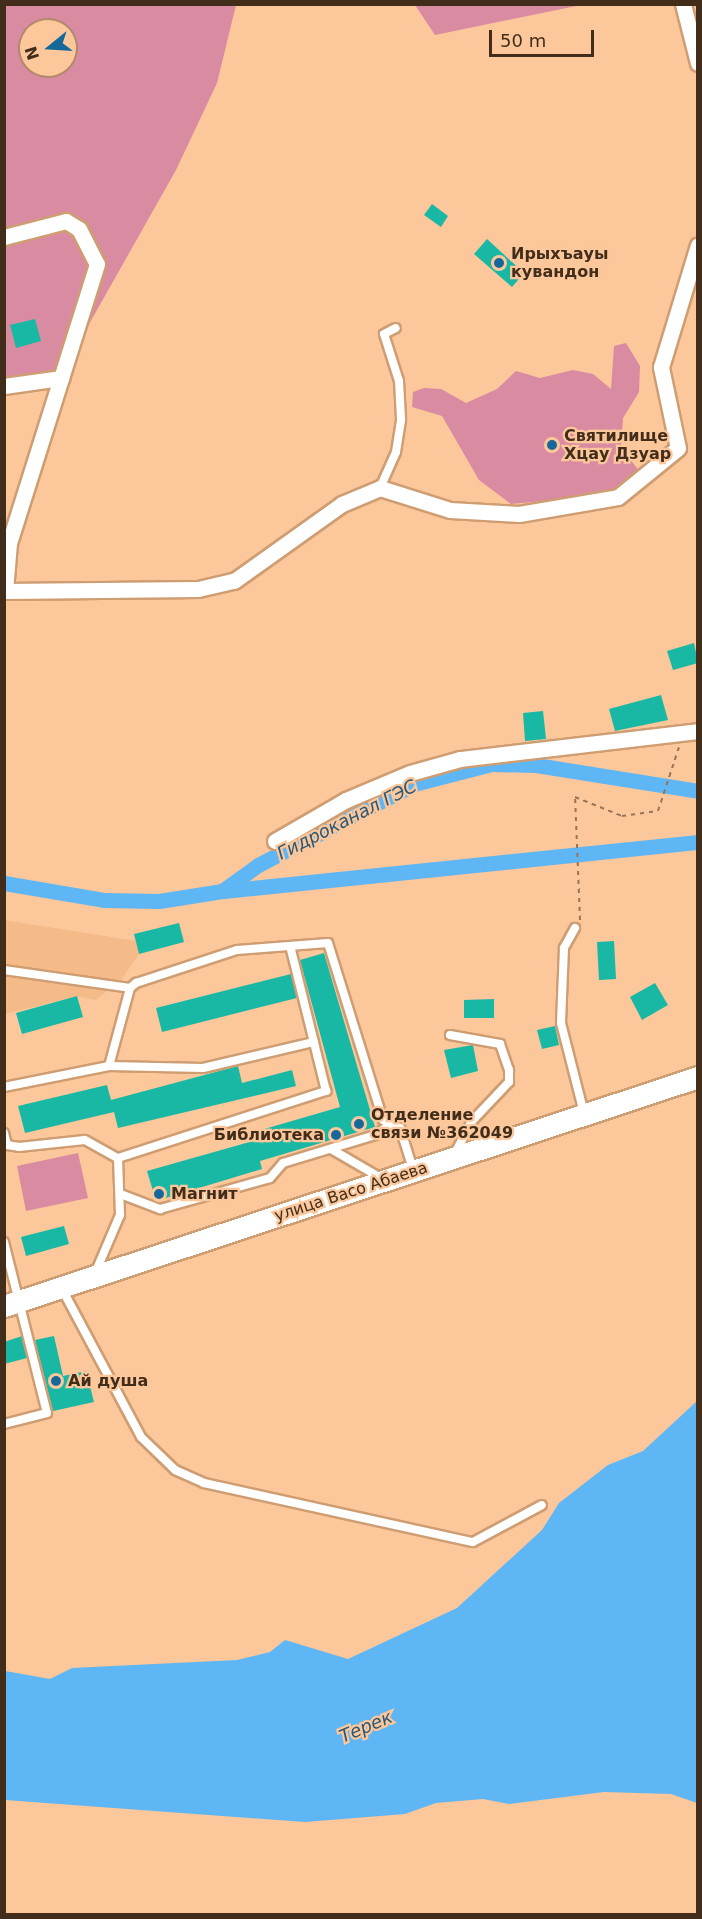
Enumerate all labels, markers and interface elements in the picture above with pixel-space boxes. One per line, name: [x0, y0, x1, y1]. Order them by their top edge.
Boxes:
north arrow: [18, 18, 78, 78]
scale bar: [492, 18, 597, 56]
text: 50 m: [500, 30, 546, 51]
text: N: [21, 44, 43, 62]
place label: Ирыхъауы кувандон: [511, 244, 608, 282]
marker: Ирыхъауы кувандон: [492, 256, 506, 270]
place label: Святилище Хцау Дзуар: [564, 426, 671, 464]
marker: Святилище Хцау Дзуар: [545, 438, 559, 452]
water label: Гидроканал ГЭС: [274, 775, 420, 865]
place label: Отделение связи №362049: [371, 1105, 513, 1143]
marker: Отделение связи №362049: [352, 1117, 366, 1131]
place label: Библиотека: [214, 1125, 324, 1145]
marker: Библиотека: [329, 1128, 343, 1142]
street label: улица Васо Абаева: [272, 1158, 430, 1226]
place label: Магнит: [171, 1184, 238, 1204]
marker: Магнит: [152, 1187, 166, 1201]
place label: Ай душа: [68, 1371, 148, 1391]
marker: Ай душа: [49, 1374, 63, 1388]
water label: Терек: [336, 1706, 396, 1748]

